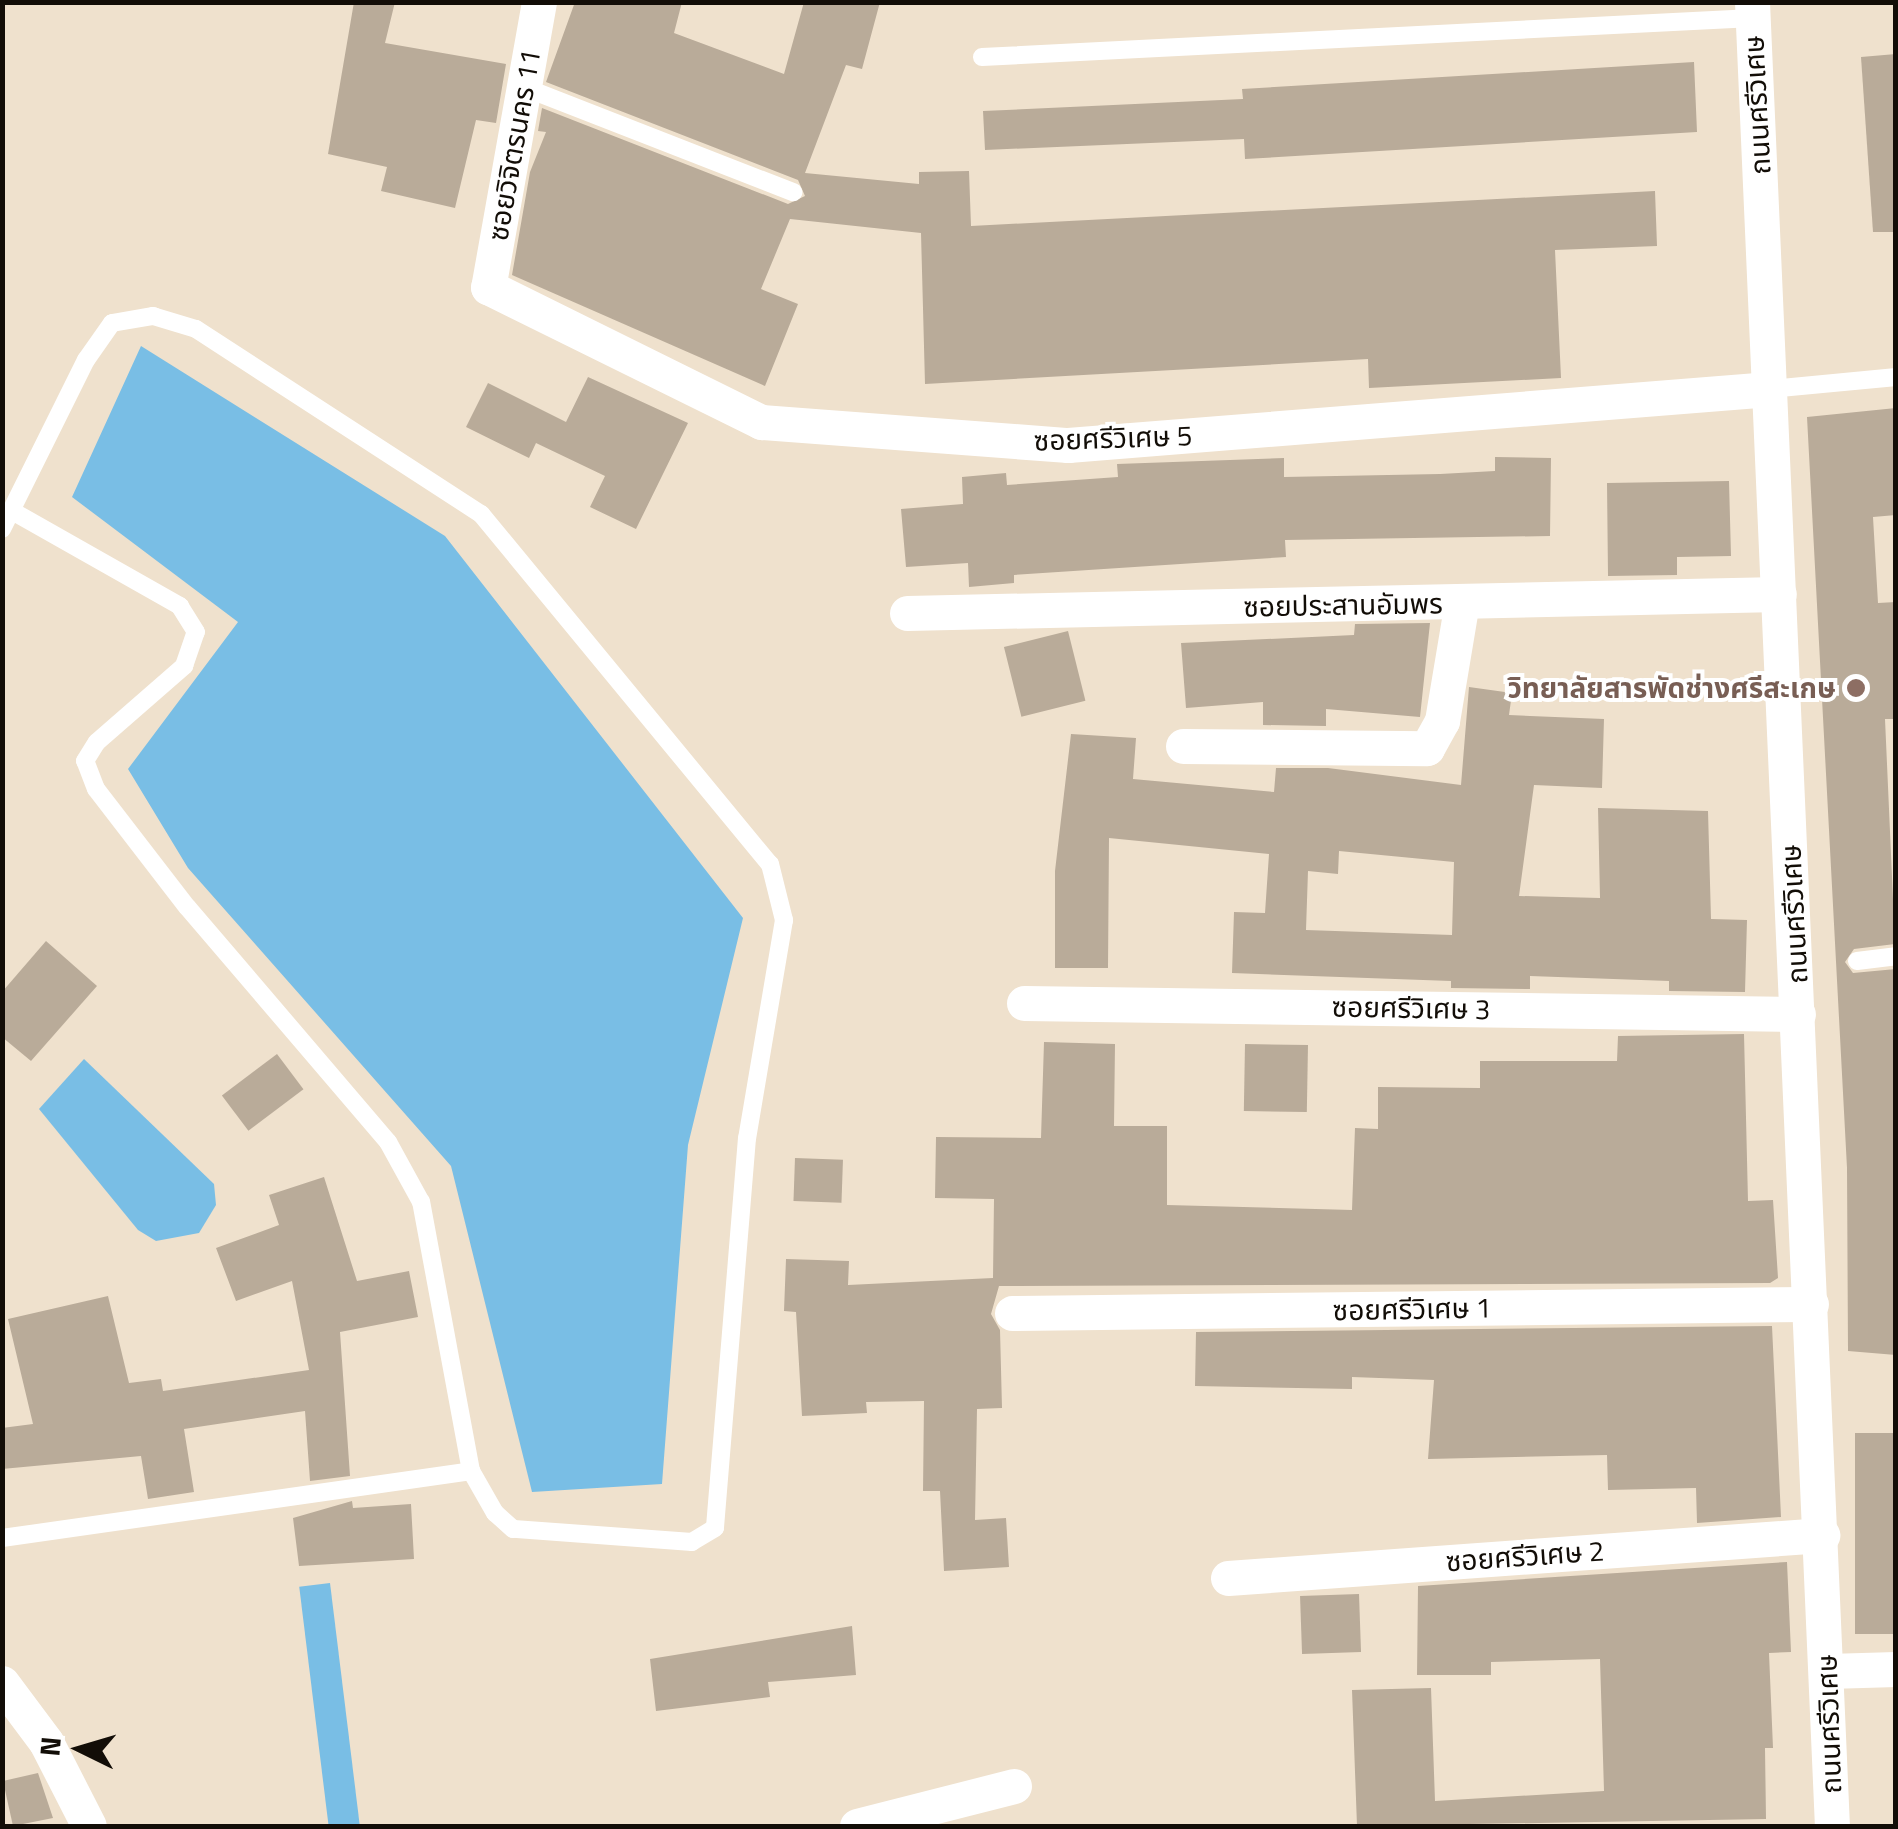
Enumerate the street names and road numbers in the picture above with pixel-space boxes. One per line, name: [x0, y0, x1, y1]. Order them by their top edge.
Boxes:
street label: ถนนศรีวิเศษ: [1737, 34, 1777, 176]
street label: ซอยวิจิตรนคร 11: [481, 47, 547, 243]
street label: ซอยศรีวิเศษ 5: [1033, 418, 1193, 458]
street label: ซอยประสานอัมพร: [1243, 586, 1443, 624]
street label: ถนนศรีวิเศษ: [1774, 843, 1814, 985]
street label: ซอยศรีวิเศษ 3: [1331, 990, 1491, 1026]
street label: ซอยศรีวิเศษ 1: [1332, 1291, 1492, 1327]
street label: ซอยศรีวิเศษ 2: [1445, 1534, 1605, 1578]
street label: ถนนศรีวิเศษ: [1810, 1654, 1848, 1794]

